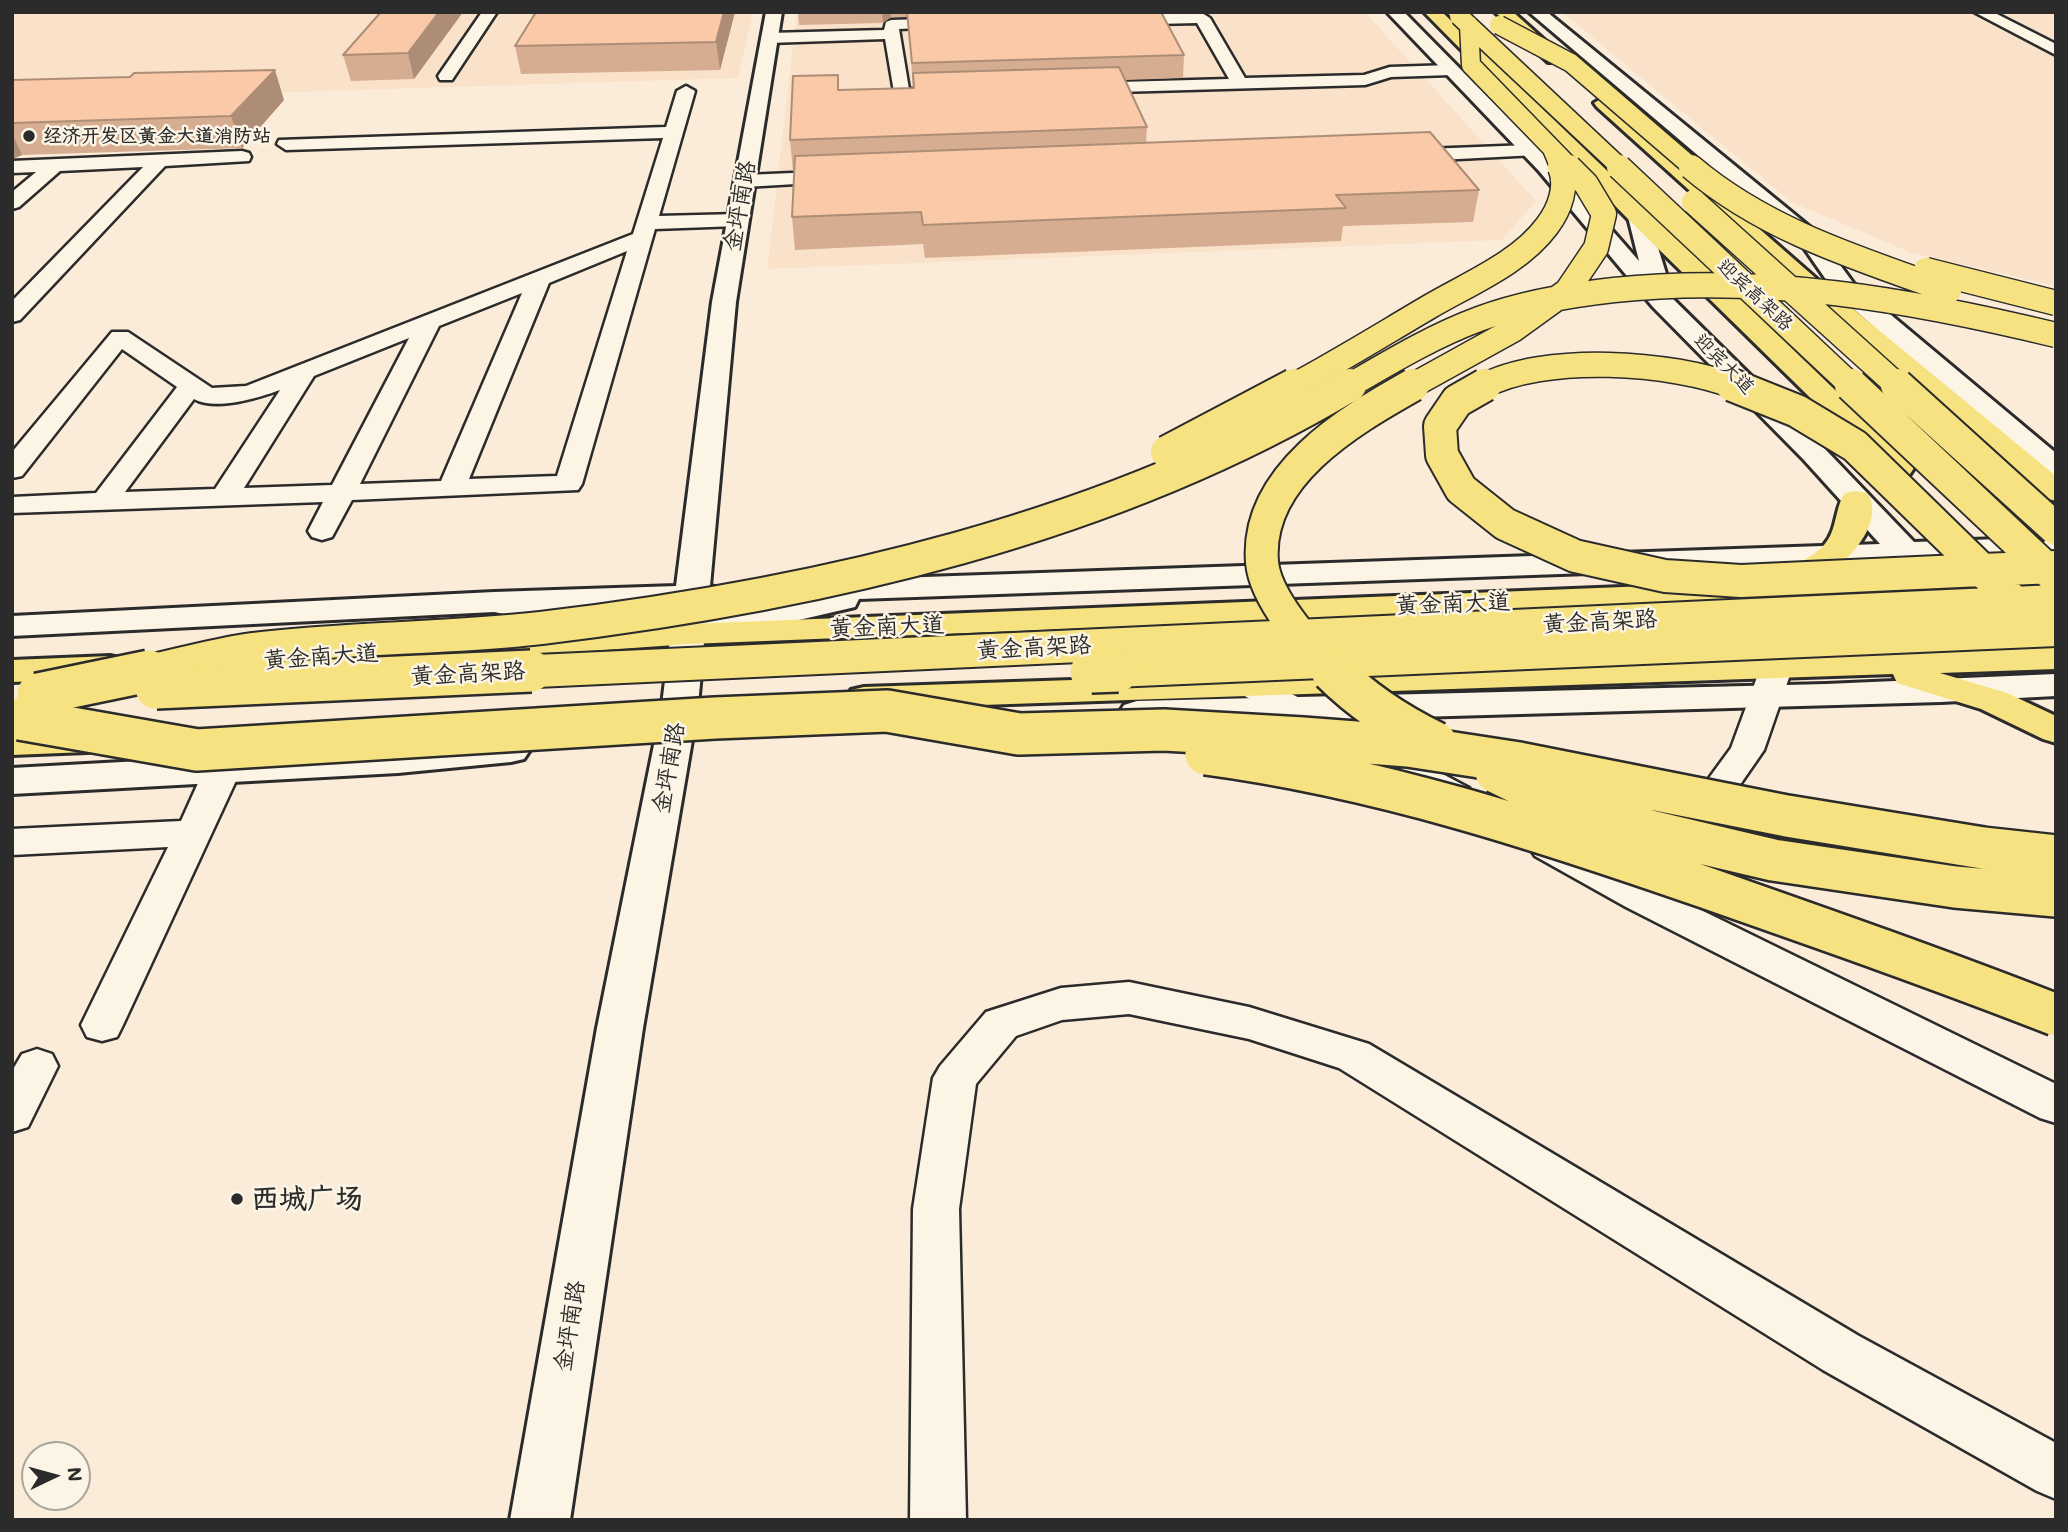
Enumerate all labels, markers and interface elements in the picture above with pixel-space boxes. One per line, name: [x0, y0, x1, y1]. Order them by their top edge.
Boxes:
place label: 经济开发区黄金大道消防站: [43, 125, 271, 147]
marker: 经济开发区黄金大道消防站: [21, 128, 37, 144]
street label: 金坪南路: [718, 158, 762, 254]
street label: 迎宾高架路: [1712, 254, 1798, 336]
street label: 迎宾大道: [1689, 329, 1759, 399]
street label: 黄金南大道: [1395, 588, 1511, 620]
street label: 黄金高架路: [1542, 605, 1658, 639]
street label: 黄金南大道: [829, 611, 945, 643]
street label: 黄金高架路: [976, 631, 1092, 665]
street label: 黄金南大道: [263, 639, 379, 675]
street label: 黄金高架路: [410, 657, 526, 691]
street label: 金坪南路: [647, 720, 691, 816]
place label: 西城广场: [251, 1182, 363, 1216]
marker: 西城广场: [229, 1191, 245, 1207]
street label: 金坪南路: [549, 1278, 591, 1374]
north arrow: [21, 1441, 91, 1511]
text: N: [62, 1466, 89, 1483]

